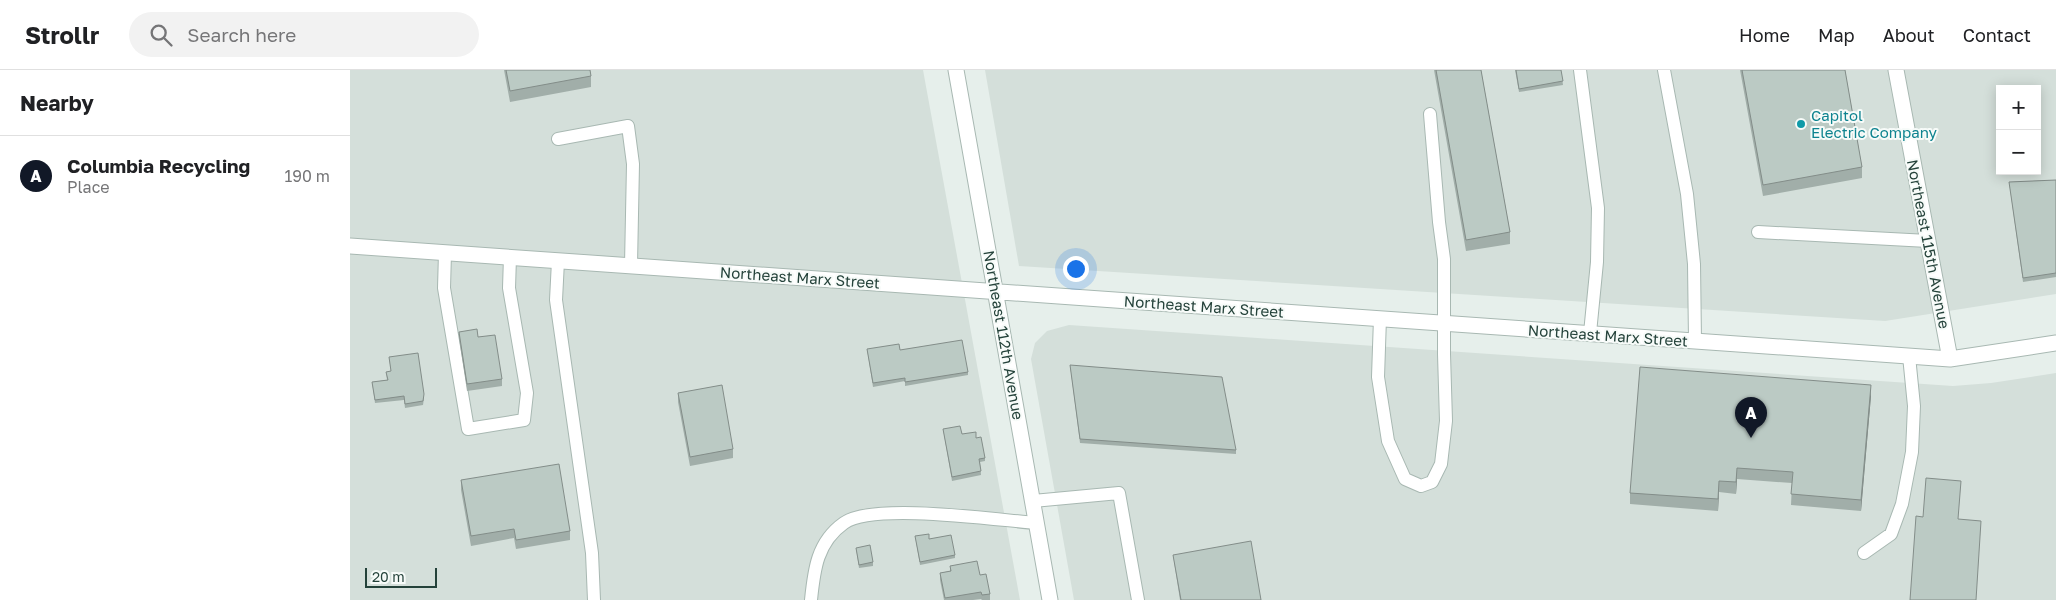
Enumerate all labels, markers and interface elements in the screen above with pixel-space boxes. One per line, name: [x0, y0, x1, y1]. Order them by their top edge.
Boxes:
search box: [129, 12, 479, 57]
text: Strollr: [25, 20, 99, 49]
icon: search: [147, 21, 175, 49]
text: Search here: [187, 23, 296, 46]
text: Home: [1739, 24, 1790, 46]
text: Map: [1818, 24, 1855, 46]
text: About: [1883, 24, 1935, 46]
text: Contact: [1963, 24, 2031, 46]
map controls: [1996, 85, 2041, 175]
button: +: [1996, 85, 2041, 130]
text: Nearby: [20, 90, 94, 116]
place label: Capitol Electric Company: [1811, 106, 1938, 141]
marker: Capitol Electric Company: [1795, 118, 1807, 130]
button: −: [1996, 130, 2041, 175]
text: Columbia Recycling: [67, 154, 250, 177]
street label: Northeast 115th Avenue: [1904, 158, 1954, 330]
text: A: [30, 166, 42, 186]
text: 190 m: [284, 166, 330, 186]
text: Place: [67, 177, 110, 197]
street label: Northeast 112th Avenue: [980, 249, 1028, 421]
your location: [1063, 256, 1089, 282]
street label: Northeast Marx Street: [719, 262, 881, 292]
street label: Northeast Marx Street: [1123, 291, 1285, 321]
street label: Northeast Marx Street: [1527, 320, 1689, 350]
pin: A: [1735, 397, 1767, 438]
scale bar: [365, 565, 438, 588]
text: 20 m: [372, 568, 405, 585]

